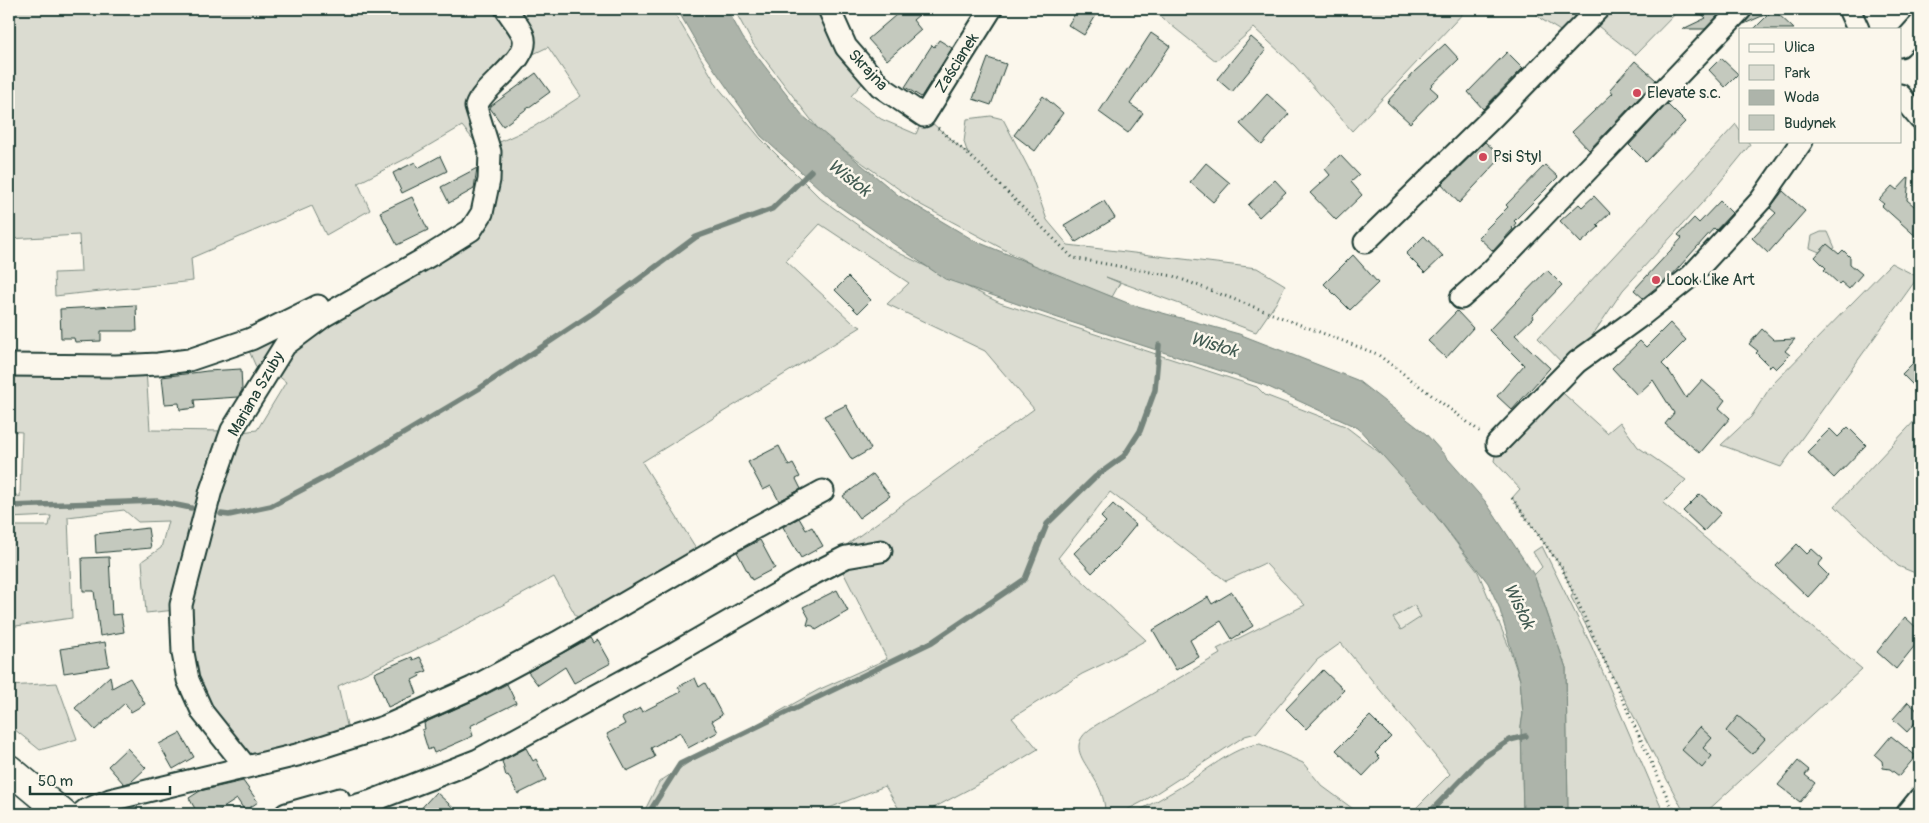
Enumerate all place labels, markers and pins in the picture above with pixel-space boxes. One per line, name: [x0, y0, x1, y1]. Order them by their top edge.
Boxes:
place label: Elevate s.c.: [1647, 83, 1721, 103]
marker: Elevate s.c.: [1631, 87, 1643, 99]
place label: Psi Styl: [1493, 147, 1542, 167]
marker: Psi Styl: [1477, 151, 1489, 163]
place label: Look Like Art: [1666, 270, 1755, 290]
marker: Look Like Art: [1650, 274, 1662, 286]

